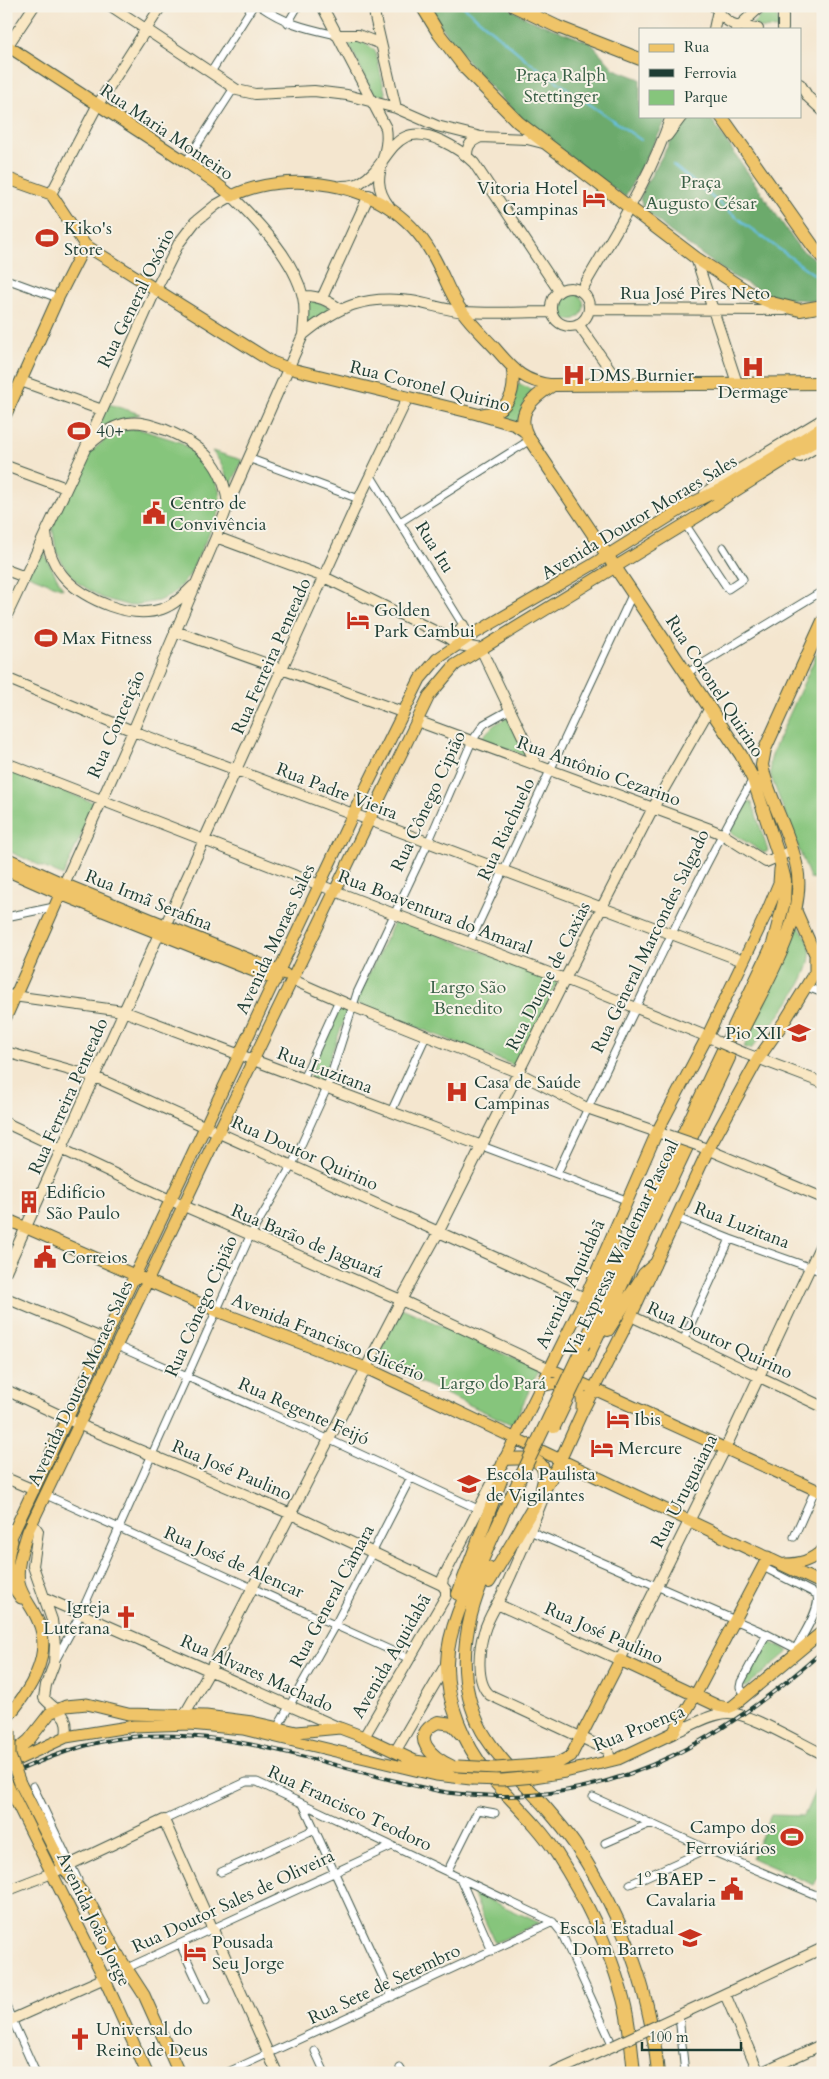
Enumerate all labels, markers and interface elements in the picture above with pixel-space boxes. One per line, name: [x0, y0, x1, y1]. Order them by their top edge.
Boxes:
legend: [639, 28, 802, 118]
text: Rua: [684, 37, 710, 57]
park label: Praça Ralph Stettinger: [516, 63, 606, 109]
text: Ferrovia: [684, 63, 737, 83]
street label: Rua Maria Monteiro: [95, 78, 239, 187]
text: Parque: [684, 87, 728, 107]
park label: Praça Augusto César: [645, 170, 757, 216]
place label: Vitoria Hotel Campinas: [477, 176, 578, 222]
hotel icon: Vitoria Hotel Campinas: [581, 185, 607, 211]
place label: Kiko's Store: [64, 216, 112, 262]
street label: Rua General Osório: [92, 224, 181, 372]
sports icon: Kiko's Store: [34, 225, 60, 251]
street label: Rua José Pires Neto: [620, 281, 770, 306]
street label: Rua Coronel Quirino: [347, 354, 513, 419]
hospital icon: Dermage: [740, 354, 766, 380]
hospital icon: DMS Burnier: [561, 362, 587, 388]
place label: DMS Burnier: [590, 363, 695, 388]
place label: Dermage: [718, 380, 788, 405]
sports icon: 40+: [66, 418, 92, 444]
place label: 40+: [96, 419, 124, 444]
street label: Avenida Doutor Moraes Sales: [537, 449, 742, 586]
place label: Centro de Convivência: [170, 491, 267, 537]
public building icon: Centro de Convivência: [141, 500, 167, 526]
street label: Rua Itu: [409, 517, 460, 578]
street label: Rua Ferreira Penteado: [226, 574, 317, 738]
place label: Golden Park Cambui: [374, 598, 475, 644]
hotel icon: Golden Park Cambui: [345, 607, 371, 633]
street label: Rua Coronel Quirino: [659, 610, 770, 762]
sports icon: Max Fitness: [33, 625, 59, 651]
place label: Max Fitness: [62, 626, 152, 651]
street label: Rua Conceição: [81, 666, 152, 782]
street label: Rua Cônego Cipião: [385, 727, 472, 876]
street label: Rua Antônio Cezarino: [513, 730, 684, 813]
street label: Rua Padre Vieira: [272, 757, 401, 826]
street label: Rua Riachuelo: [472, 774, 541, 885]
street label: Rua General Marcondes Salgado: [585, 825, 716, 1057]
street label: Avenida Moraes Sales: [230, 860, 321, 1018]
street label: Rua Irmã Serafina: [81, 864, 216, 937]
street label: Rua Boaventura do Amaral: [334, 864, 536, 961]
street label: Rua Duque de Caxias: [500, 898, 597, 1055]
park label: Largo São Benedito: [430, 975, 507, 1021]
street label: Rua Ferreira Penteado: [23, 1014, 114, 1178]
school or university icon: Pio XII: [786, 1020, 812, 1046]
place label: Pio XII: [725, 1021, 782, 1046]
street label: Rua Luzitana: [274, 1041, 376, 1100]
place label: Casa de Saúde Campinas: [474, 1070, 581, 1116]
hospital icon: Casa de Saúde Campinas: [444, 1079, 470, 1105]
street label: Rua Doutor Quirino: [228, 1110, 382, 1197]
street label: Via Expressa Waldemar Pascoal: [558, 1135, 685, 1361]
place label: Edifício São Paulo: [46, 1180, 120, 1226]
building icon: Edifício São Paulo: [16, 1189, 42, 1215]
street label: Rua Luzitana: [691, 1196, 793, 1255]
street label: Rua Barão de Jaguará: [227, 1198, 387, 1285]
street label: Avenida Aquidabã: [530, 1215, 611, 1353]
street label: Rua Cônego Cipião: [159, 1231, 244, 1381]
public building icon: Correios: [32, 1244, 58, 1270]
place label: Correios: [62, 1245, 128, 1270]
street label: Avenida Doutor Moraes Sales: [22, 1276, 139, 1490]
street label: Avenida Francisco Glicério: [228, 1287, 428, 1388]
street label: Rua Doutor Quirino: [643, 1296, 797, 1385]
street label: Rua Regente Feijó: [234, 1371, 374, 1452]
park label: Largo do Pará: [440, 1371, 547, 1396]
hotel icon: Ibis: [605, 1406, 631, 1432]
place label: Ibis: [634, 1407, 661, 1432]
street label: Rua Uruguaiana: [645, 1430, 724, 1552]
street label: Rua José Paulino: [168, 1434, 296, 1507]
hotel icon: Mercure: [589, 1435, 615, 1461]
place label: Mercure: [618, 1436, 683, 1461]
place label: Escola Paulista de Vigilantes: [486, 1462, 596, 1508]
school or university icon: Escola Paulista de Vigilantes: [456, 1471, 482, 1497]
street label: Rua José de Alencar: [160, 1520, 308, 1605]
street label: Rua General Câmara: [284, 1520, 381, 1672]
street label: Avenida Aquidabã: [346, 1589, 437, 1723]
place label: Igreja Luterana: [43, 1595, 110, 1641]
street label: Rua José Paulino: [540, 1596, 667, 1671]
church icon: Igreja Luterana: [113, 1604, 139, 1630]
street label: Rua Álvares Machado: [176, 1629, 337, 1718]
street label: Rua Proença: [590, 1699, 689, 1758]
street label: Rua Francisco Teodoro: [264, 1759, 436, 1858]
place label: Campo dos Ferroviários: [685, 1815, 776, 1861]
sports icon: Campo dos Ferroviários: [779, 1824, 805, 1850]
street label: Rua Doutor Sales de Oliveira: [128, 1843, 339, 1959]
street label: Avenida João Jorge: [50, 1848, 137, 1991]
place label: 1º BAEP - Cavalaria: [636, 1867, 716, 1913]
public building icon: 1º BAEP - Cavalaria: [719, 1876, 745, 1902]
place label: Escola Estadual Dom Barreto: [559, 1916, 674, 1962]
school or university icon: Escola Estadual Dom Barreto: [677, 1925, 703, 1951]
place label: Pousada Seu Jorge: [212, 1930, 285, 1976]
street label: Rua Sete de Setembro: [304, 1938, 465, 2031]
hotel icon: Pousada Seu Jorge: [182, 1939, 208, 1965]
place label: Universal do Reino de Deus: [96, 2017, 208, 2063]
scale bar: [642, 2019, 740, 2051]
church icon: Universal do Reino de Deus: [67, 2026, 93, 2052]
text: 100 m: [649, 2027, 689, 2047]

